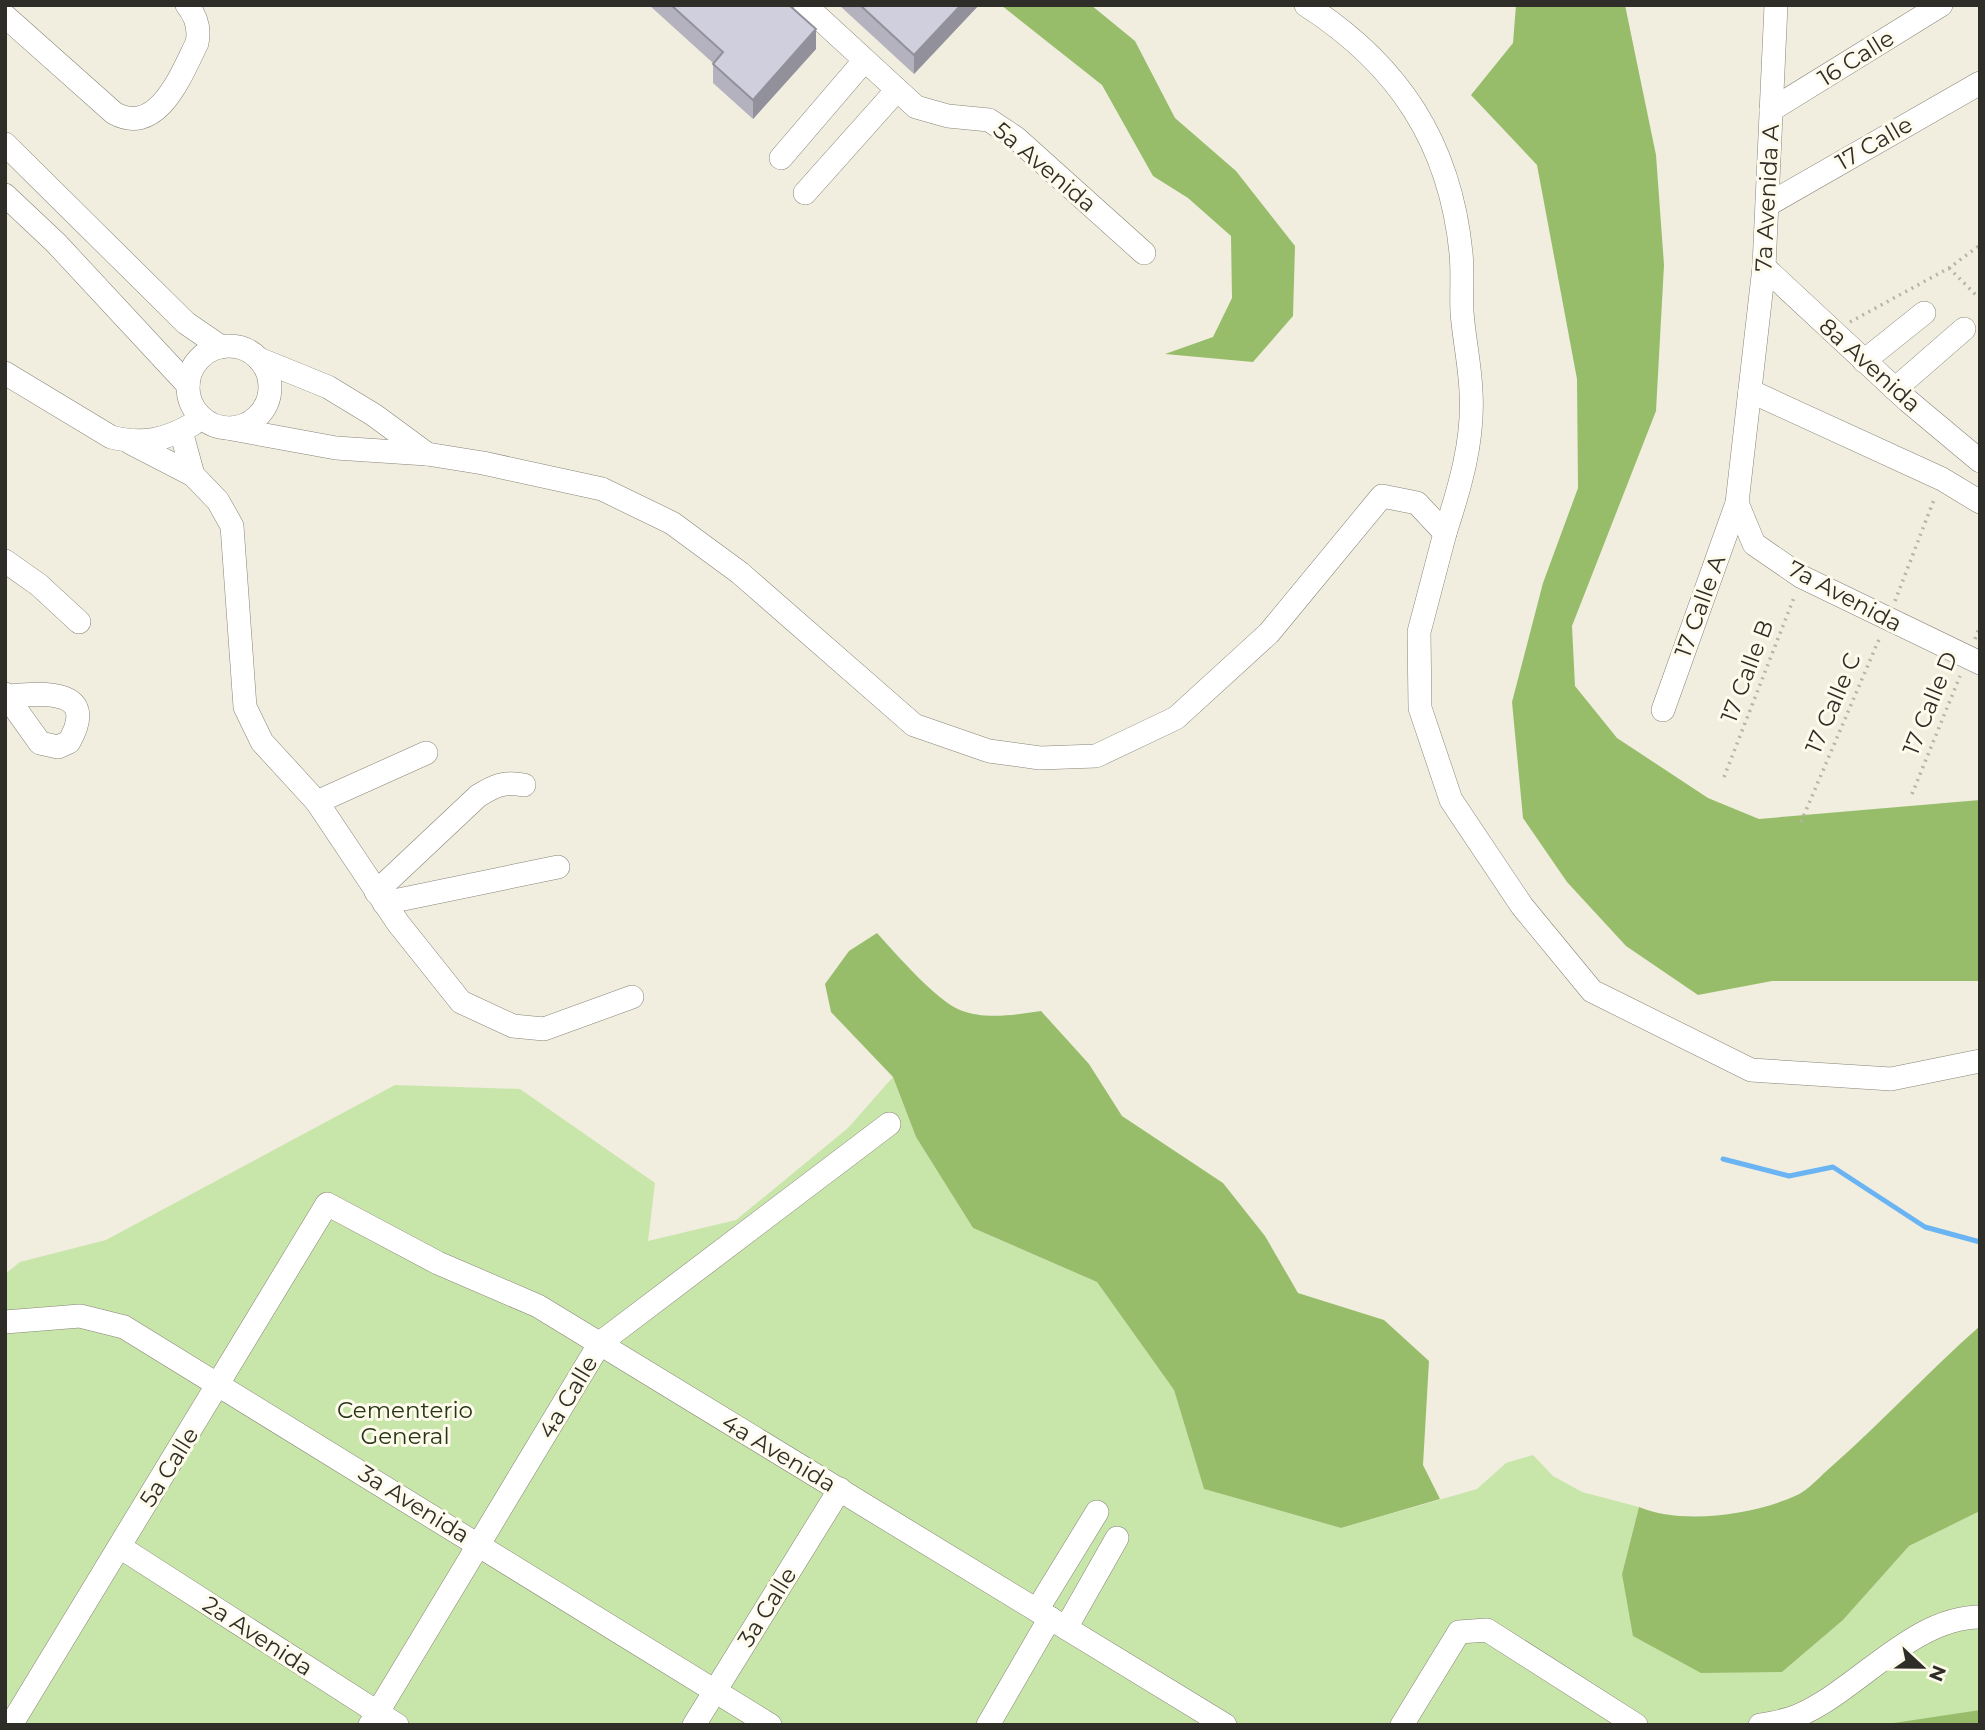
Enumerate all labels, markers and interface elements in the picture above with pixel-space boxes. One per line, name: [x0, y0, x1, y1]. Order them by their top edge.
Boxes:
street label: 16 Calle: [1813, 24, 1899, 92]
street label: 17 Calle: [1831, 110, 1917, 176]
street label: 5a Avenida: [988, 116, 1102, 218]
street label: 7a Avenida A: [1749, 123, 1785, 272]
street label: 8a Avenida: [1813, 312, 1927, 418]
street label: 17 Calle A: [1669, 551, 1732, 661]
street label: 7a Avenida: [1783, 554, 1907, 638]
street label: 17 Calle B: [1715, 616, 1779, 726]
street label: 17 Calle D: [1897, 647, 1963, 759]
street label: 17 Calle C: [1799, 649, 1867, 757]
street label: 4a Calle: [532, 1351, 604, 1443]
park label: Cementerio General: [337, 1396, 473, 1450]
street label: 4a Avenida: [717, 1408, 841, 1498]
street label: 5a Calle: [134, 1422, 204, 1512]
street label: 3a Avenida: [353, 1459, 475, 1549]
street label: 3a Calle: [732, 1562, 802, 1652]
street label: 2a Avenida: [198, 1590, 318, 1682]
north arrow: [1887, 1632, 1957, 1702]
text: N: [1924, 1662, 1951, 1685]

